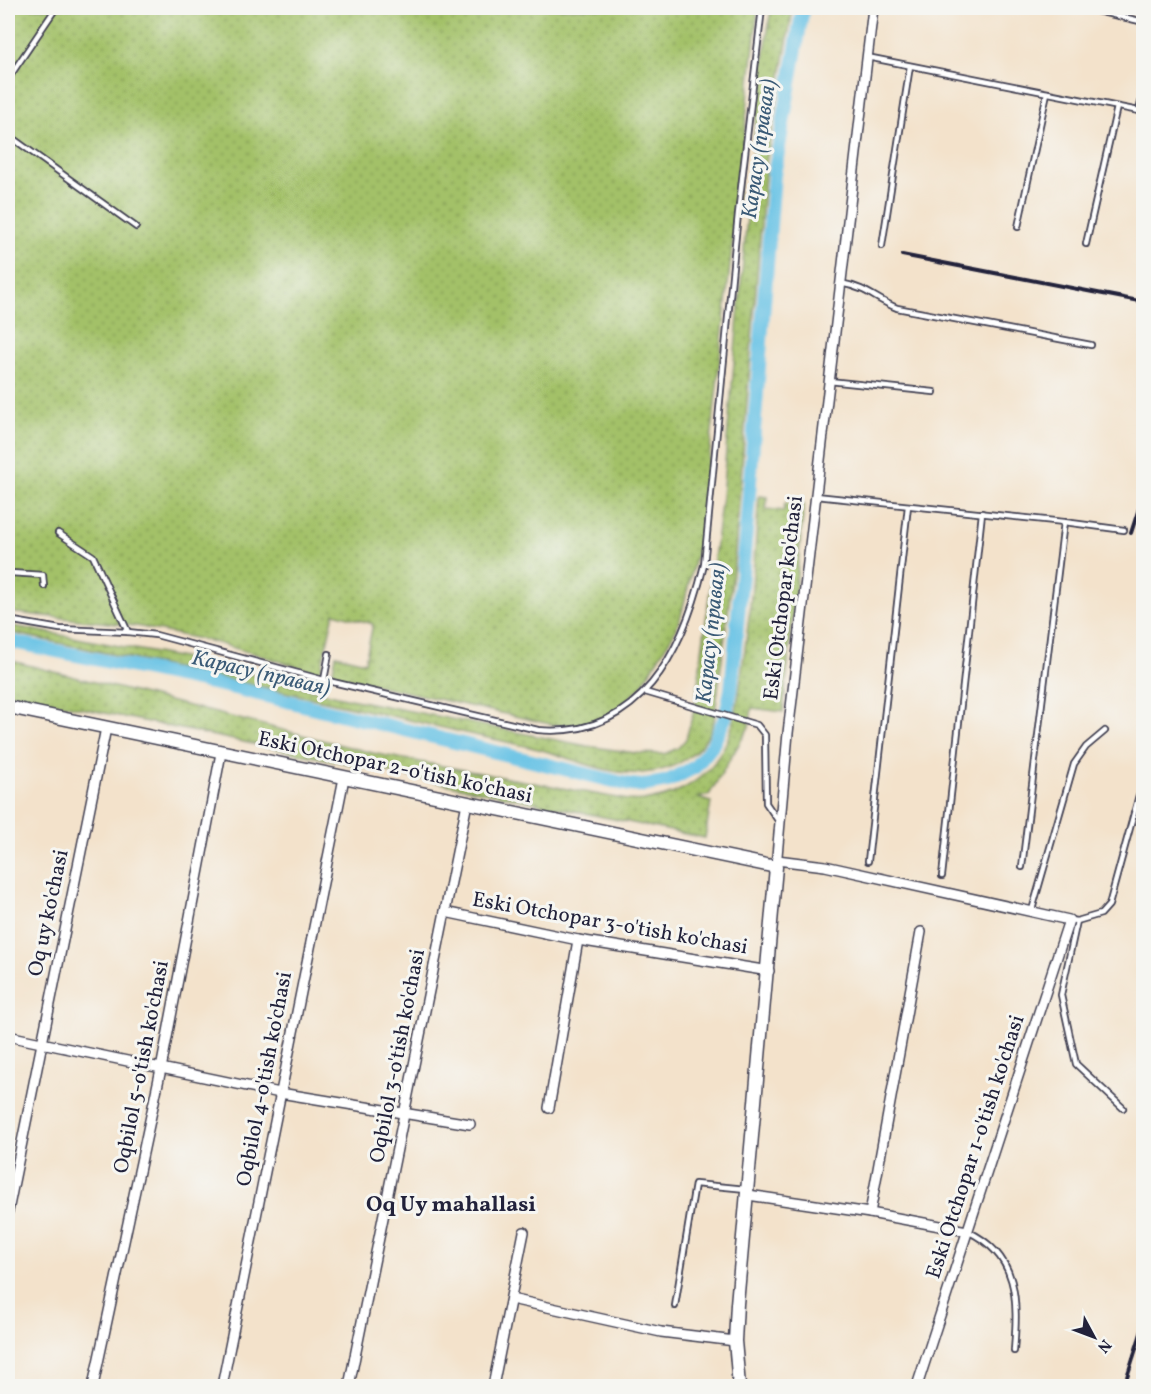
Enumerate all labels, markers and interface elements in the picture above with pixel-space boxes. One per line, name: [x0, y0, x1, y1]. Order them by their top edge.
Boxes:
water label: Карасу (правая): [735, 77, 785, 221]
street label: Eski Otchopar ko'chasi: [757, 494, 811, 702]
water label: Карасу (правая): [689, 561, 735, 705]
water label: Карасу (правая): [189, 643, 333, 705]
street label: Eski Otchopar 2-o'tish ko'chasi: [255, 725, 535, 811]
street label: Oq uy ko'chasi: [21, 847, 77, 979]
street label: Eski Otchopar 3-o'tish ko'chasi: [470, 885, 750, 963]
street label: Oqbilol 3-o'tish ko'chasi: [363, 947, 433, 1165]
street label: Oqbilol 5-o'tish ko'chasi: [107, 958, 177, 1176]
street label: Oqbilol 4-o'tish ko'chasi: [230, 969, 300, 1189]
street label: Eski Otchopar 1-o'tish ko'chasi: [920, 1011, 1032, 1283]
district label: Oq Uy mahallasi: [366, 1190, 536, 1221]
north arrow: [1064, 1307, 1124, 1367]
text: N: [1091, 1334, 1116, 1357]

